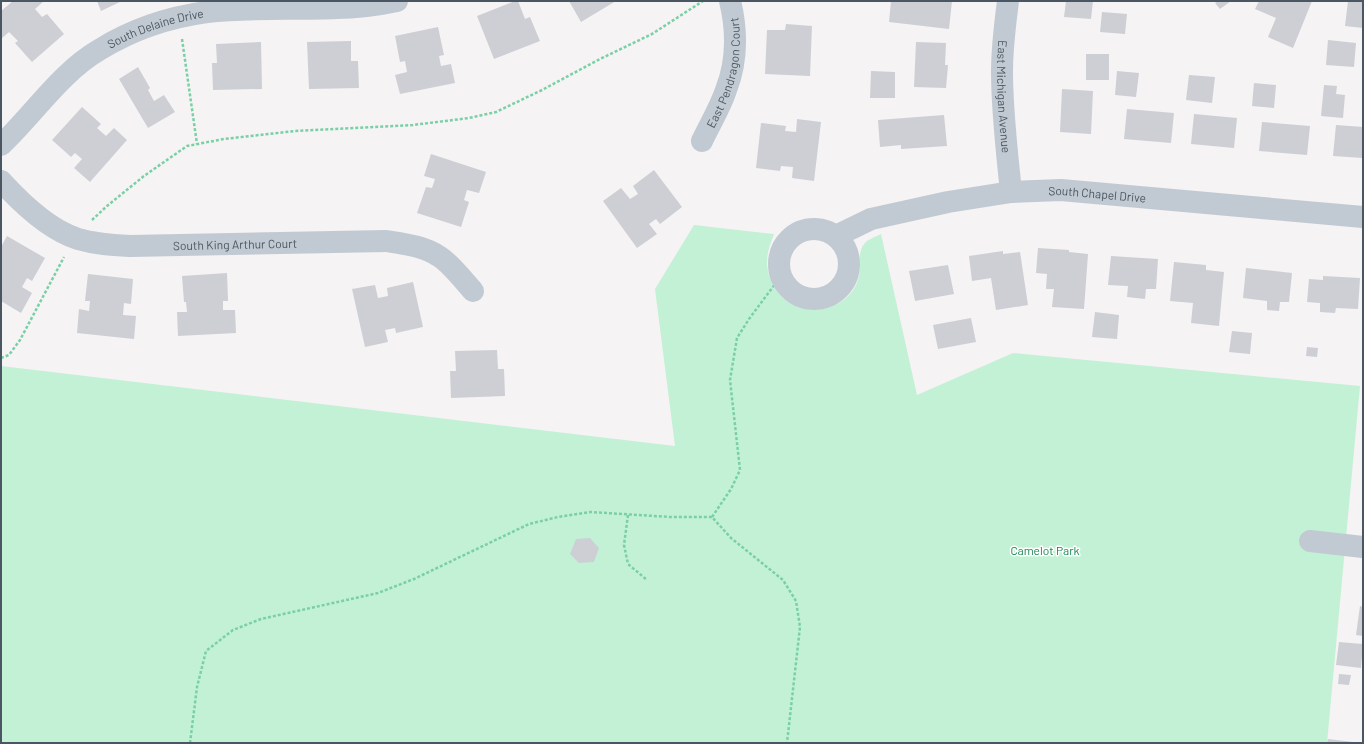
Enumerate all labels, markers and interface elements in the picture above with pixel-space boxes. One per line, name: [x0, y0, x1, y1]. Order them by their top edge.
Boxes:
street label: South Delaine Drive: [105, 6, 205, 51]
street label: East Pendragon Court: [703, 17, 742, 130]
street label: East Michigan Avenue: [995, 40, 1014, 154]
street label: South Chapel Drive: [1048, 183, 1147, 205]
street label: South King Arthur Court: [173, 236, 297, 252]
park label: Camelot Park: [1010, 543, 1080, 557]

